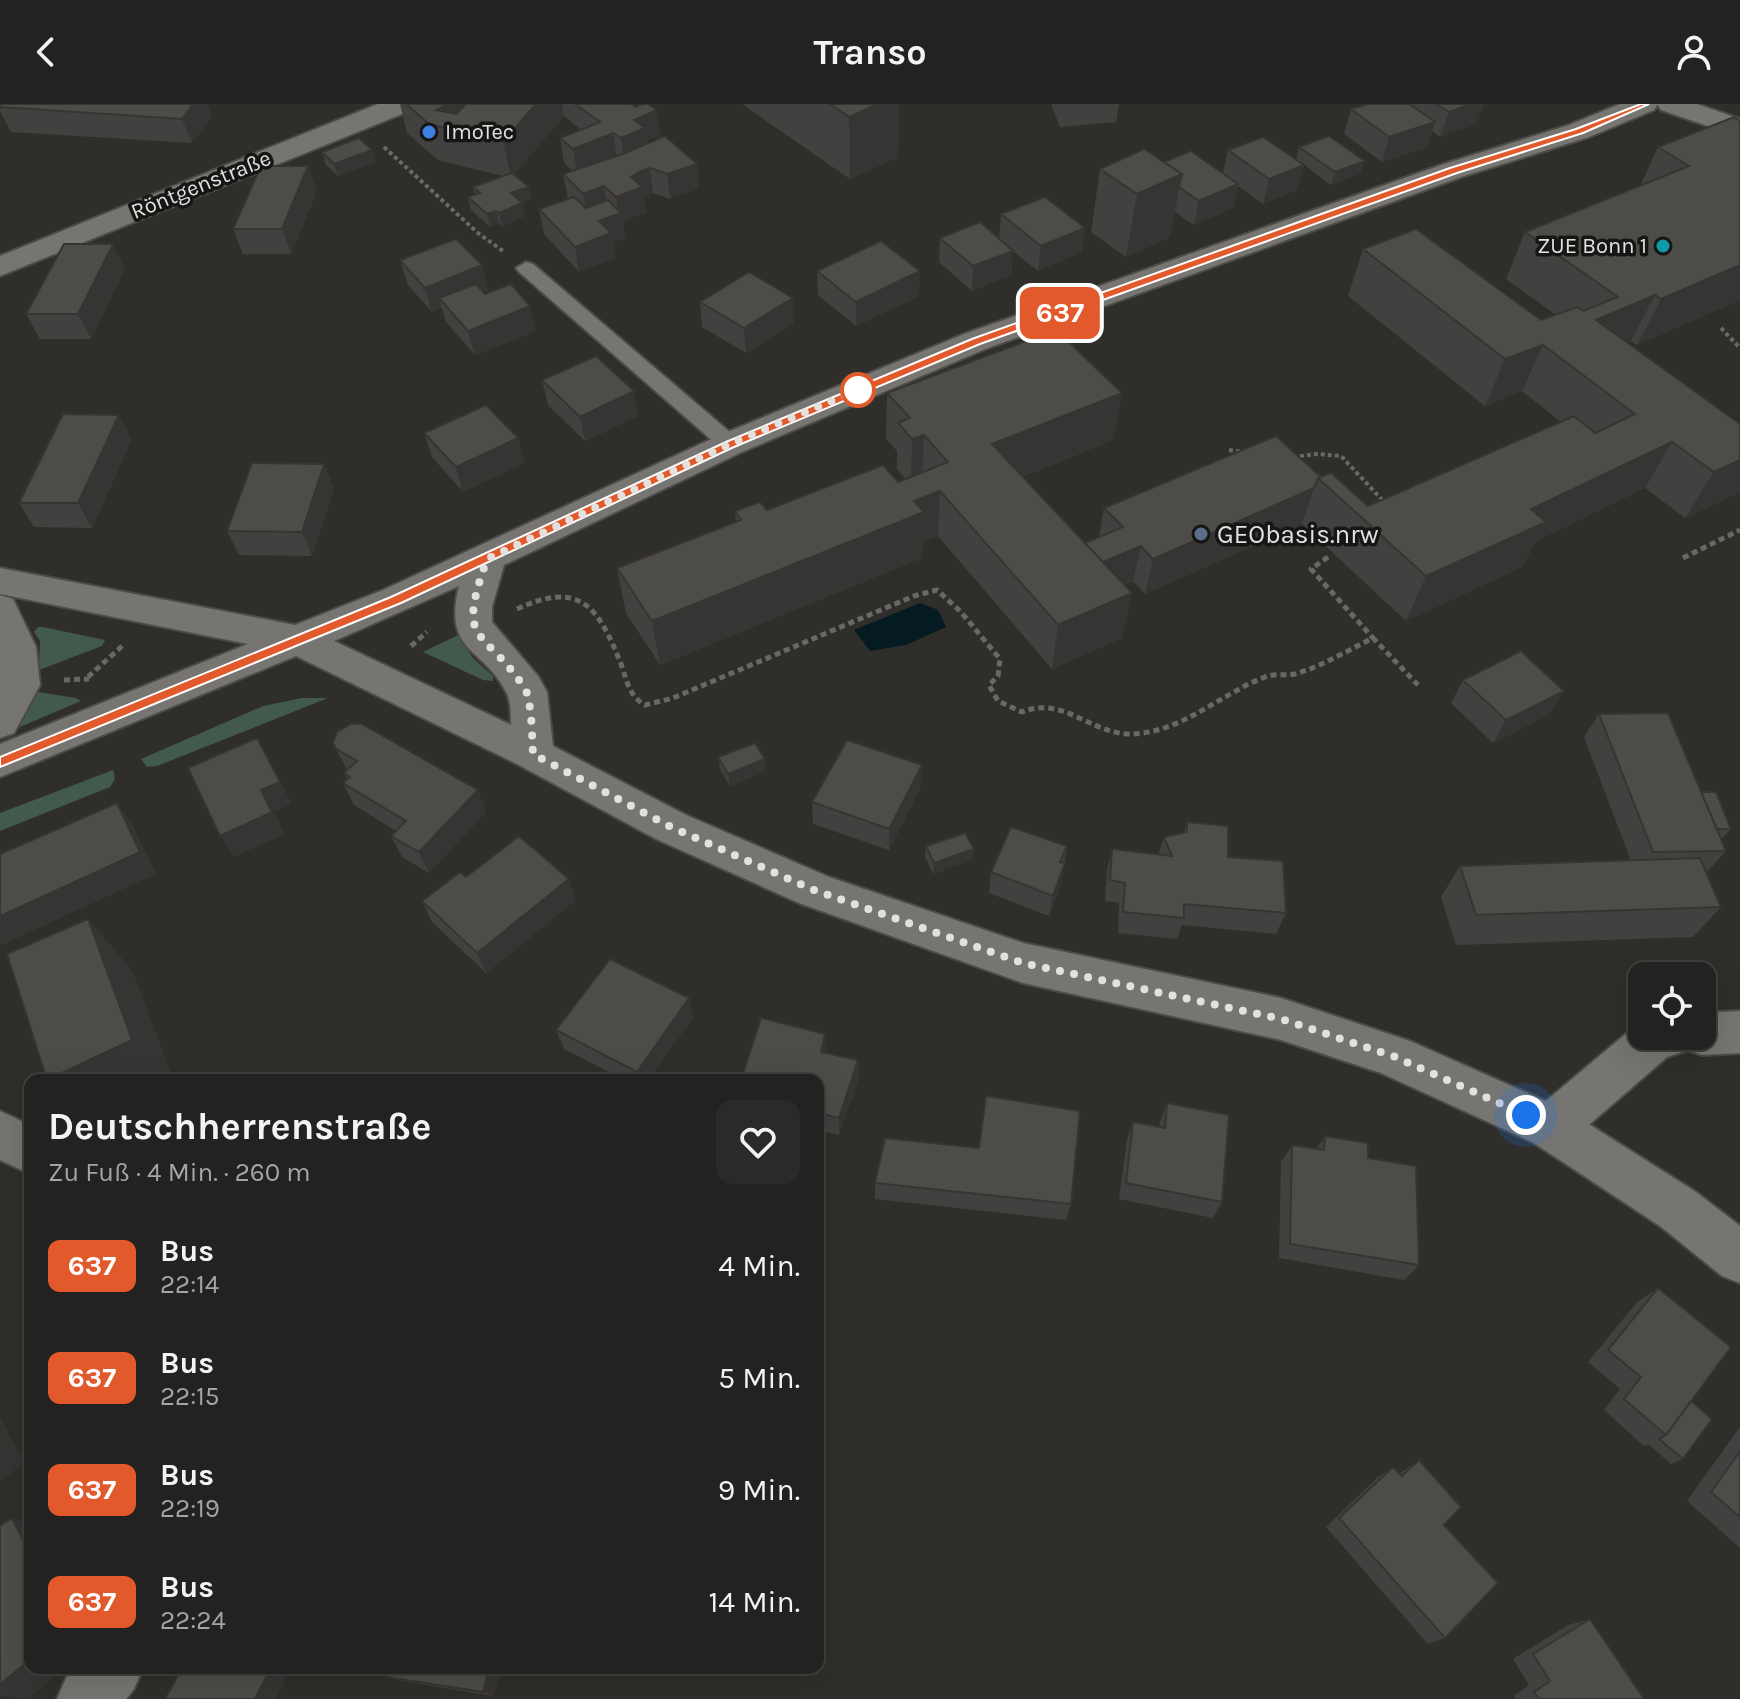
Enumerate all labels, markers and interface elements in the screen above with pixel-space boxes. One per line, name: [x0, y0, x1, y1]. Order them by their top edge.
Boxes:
icon: back: [24, 30, 68, 74]
icon: person: [1672, 30, 1716, 74]
text: Transo: [813, 31, 927, 73]
place label: ImoTec: [445, 119, 514, 145]
marker: ImoTec: [420, 123, 438, 141]
street label: Röntgenstraße: [127, 145, 275, 225]
place label: ZUE Bonn 1: [1537, 233, 1647, 259]
marker: ZUE Bonn 1: [1654, 237, 1672, 255]
line badge: 637: [1014, 287, 1106, 339]
text: 637: [1036, 296, 1084, 329]
unlabelled marker: [841, 373, 875, 407]
place label: GEObasis.nrw: [1217, 519, 1379, 550]
marker: GEObasis.nrw: [1192, 525, 1210, 543]
map controls: [1628, 962, 1716, 1050]
button: locate: [1628, 962, 1716, 1050]
your location: [1506, 1095, 1546, 1135]
button: heart: [716, 1100, 800, 1184]
text: Deutschherrenstraße: [48, 1104, 431, 1149]
text: Zu Fuß · 4 Min. · 260 m: [48, 1157, 311, 1188]
text: Bus: [160, 1233, 214, 1269]
text: 4 Min.: [718, 1248, 800, 1284]
text: 637: [68, 1249, 116, 1282]
text: 22:14: [160, 1269, 219, 1300]
text: Bus: [160, 1345, 214, 1381]
text: 5 Min.: [718, 1360, 800, 1396]
text: 637: [68, 1361, 116, 1394]
text: 22:15: [160, 1381, 219, 1412]
text: Bus: [160, 1457, 214, 1493]
text: 9 Min.: [718, 1472, 800, 1508]
text: 637: [68, 1473, 116, 1506]
text: 22:19: [160, 1493, 220, 1524]
text: Bus: [160, 1569, 214, 1605]
text: 14 Min.: [708, 1584, 800, 1620]
text: 637: [68, 1585, 116, 1618]
text: 22:24: [160, 1605, 226, 1636]

